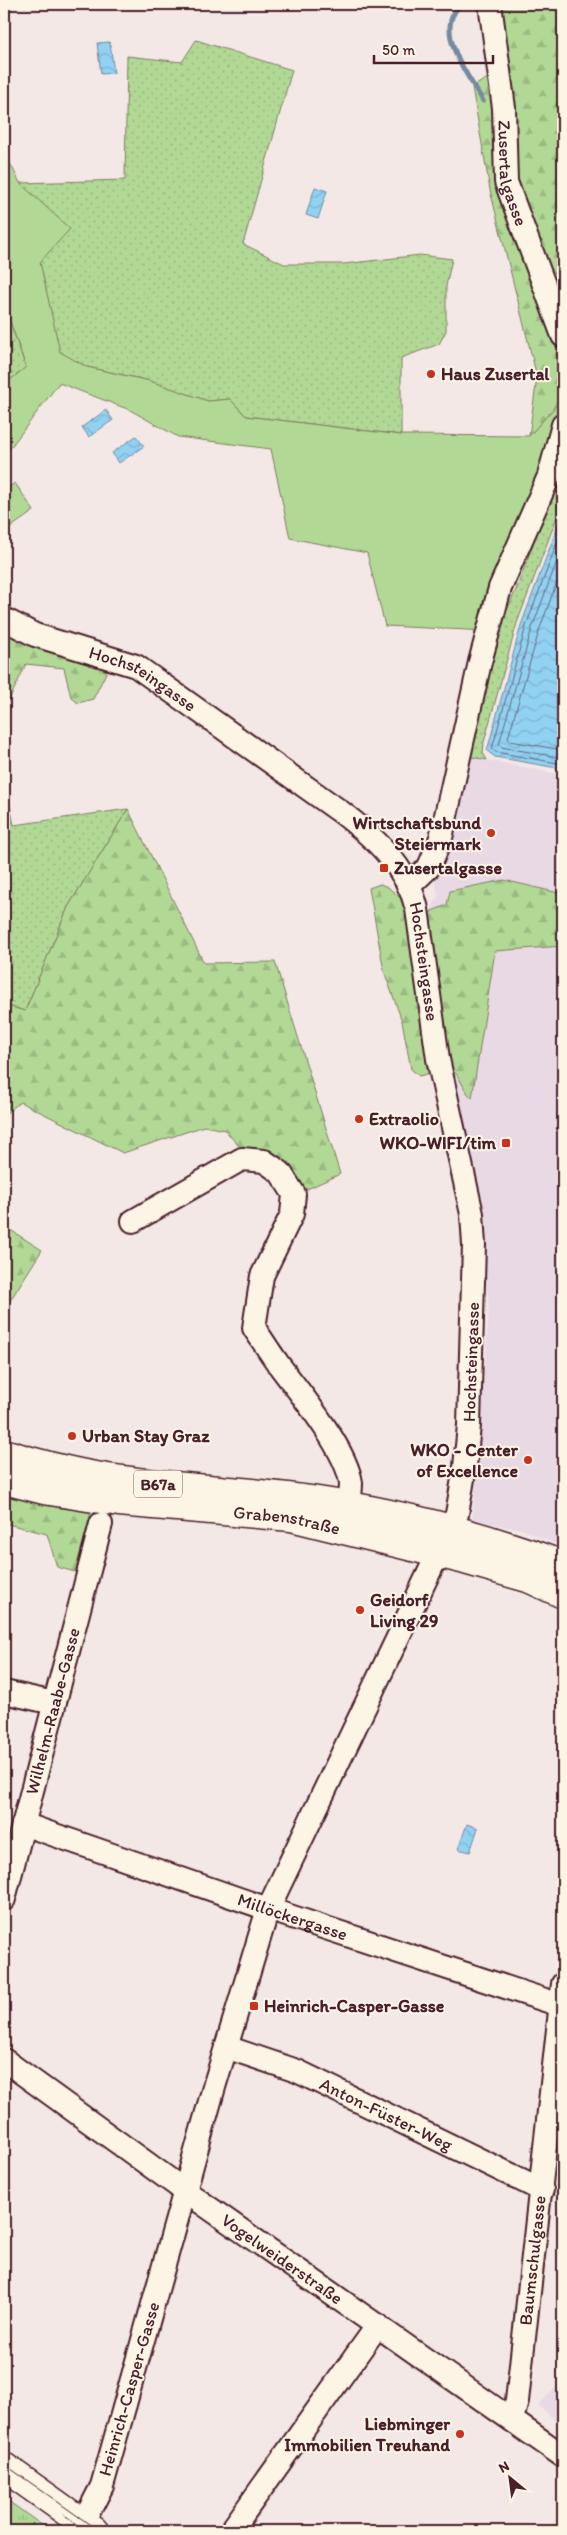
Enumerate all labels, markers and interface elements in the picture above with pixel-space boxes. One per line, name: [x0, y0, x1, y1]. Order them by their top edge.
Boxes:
scale bar: [374, 32, 493, 64]
text: 50 m: [382, 41, 415, 59]
street label: Zusertalgasse: [493, 120, 532, 229]
place label: Haus Zusertal: [441, 363, 550, 385]
marker: Haus Zusertal: [425, 368, 437, 380]
street label: Hochsteingasse: [86, 641, 201, 716]
place label: Wirtschaftsbund Steiermark: [352, 812, 482, 855]
marker: Wirtschaftsbund Steiermark: [485, 827, 497, 839]
place label: Zusertalgasse: [394, 857, 502, 879]
marker: Zusertalgasse: [378, 862, 390, 874]
street label: Hochsteingasse: [405, 899, 444, 1023]
place label: Extraolio: [369, 1108, 439, 1130]
marker: Extraolio: [353, 1113, 365, 1125]
place label: WKO-WIFI/tim: [380, 1132, 497, 1154]
marker: WKO-WIFI/tim: [500, 1137, 512, 1149]
street label: Hochsteingasse: [458, 1302, 484, 1422]
place label: Urban Stay Graz: [82, 1425, 210, 1447]
marker: Urban Stay Graz: [66, 1430, 78, 1442]
place label: WKO - Center of Excellence: [410, 1439, 519, 1482]
marker: WKO - Center of Excellence: [522, 1454, 534, 1466]
road number: B67a: [134, 1470, 182, 1498]
street label: Grabenstraße: [232, 1501, 342, 1540]
place label: Geidorf Living 29: [370, 1589, 438, 1632]
marker: Geidorf Living 29: [354, 1604, 366, 1616]
street label: Wilhelm-Raabe-Gasse: [20, 1625, 85, 1797]
street label: Millöckergasse: [235, 1888, 350, 1945]
place label: Heinrich-Casper-Gasse: [264, 1995, 445, 2017]
marker: Heinrich-Casper-Gasse: [248, 2000, 260, 2012]
street label: Anton-Füster-Weg: [316, 2073, 457, 2156]
street label: Baumschulgasse: [514, 2194, 551, 2327]
street label: Vogelweiderstraße: [217, 2209, 347, 2309]
street label: Heinrich-Casper-Gasse: [94, 2299, 164, 2479]
place label: Liebminger Immobilien Treuhand: [284, 2413, 451, 2456]
marker: Liebminger Immobilien Treuhand: [454, 2428, 466, 2440]
north arrow: [484, 2452, 534, 2502]
text: N: [496, 2457, 512, 2477]

